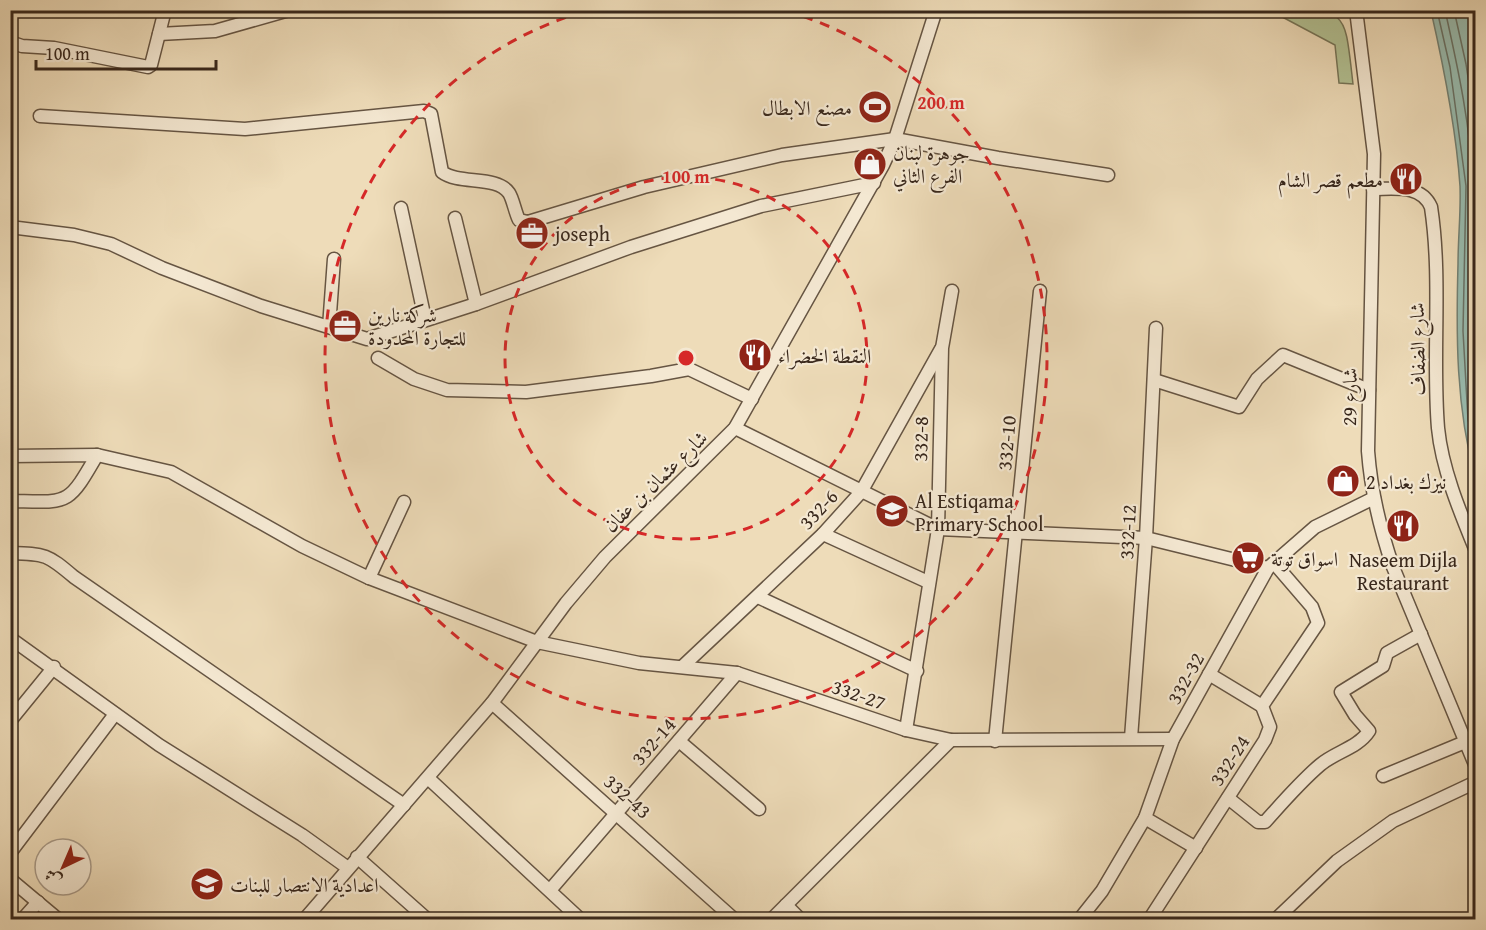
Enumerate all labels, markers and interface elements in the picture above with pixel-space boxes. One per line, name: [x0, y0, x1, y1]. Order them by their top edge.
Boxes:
scale bar: [36, 33, 216, 71]
text: 100 m: [45, 40, 90, 67]
sports icon: مصنع الابطال: [857, 89, 893, 125]
text: 200 m: [917, 89, 965, 116]
place label: مصنع الابطال: [762, 93, 852, 126]
place label: جوهرة لبنان الفرع الثاني: [893, 138, 970, 194]
shop icon: جوهرة لبنان الفرع الثاني: [852, 146, 888, 182]
restaurant icon: مطعم قصر الشام: [1388, 161, 1424, 197]
text: 100 m: [662, 163, 710, 190]
place label: مطعم قصر الشام: [1278, 165, 1383, 199]
office icon: joseph: [514, 215, 550, 251]
place label: joseph: [552, 219, 610, 248]
place label: شركة نارين للتجارة المحدودة: [368, 300, 466, 352]
street label: شارع الضفاف: [1402, 302, 1436, 396]
office icon: شركة نارين للتجارة المحدودة: [327, 308, 363, 344]
restaurant icon: النقطة الخضراء: [737, 337, 773, 373]
place label: النقطة الخضراء: [778, 341, 871, 370]
centre of rings: [676, 348, 696, 368]
street label: شارع 29: [1334, 368, 1368, 427]
street label: 332-10: [989, 414, 1023, 472]
street label: 332-8: [905, 416, 935, 462]
street label: شارع عثمان بن عفان: [596, 423, 717, 541]
shop icon: نيزك بغداد 2: [1325, 463, 1361, 499]
place label: نيزك بغداد 2: [1366, 467, 1446, 496]
street label: 332-6: [792, 483, 844, 535]
place label: Al Estiqama Primary School: [915, 486, 1044, 538]
school or university icon: Al Estiqama Primary School: [874, 493, 910, 529]
street label: 332-12: [1111, 504, 1143, 560]
restaurant icon: Naseem Dijla Restaurant: [1385, 508, 1421, 544]
supermarket icon: اسواق توتة: [1230, 540, 1266, 576]
place label: اسواق توتة: [1271, 544, 1338, 573]
place label: Naseem Dijla Restaurant: [1349, 545, 1458, 597]
street label: 332-32: [1159, 647, 1211, 709]
street label: 332-27: [828, 671, 890, 717]
street label: 332-14: [624, 711, 682, 771]
street label: 332-24: [1202, 729, 1256, 791]
street label: 332-43: [598, 767, 658, 825]
north arrow: [33, 837, 93, 897]
text: ش: [39, 864, 67, 892]
school or university icon: اعدادية الانتصار للبنات: [189, 866, 225, 902]
place label: اعدادية الانتصار للبنات: [230, 870, 379, 899]

